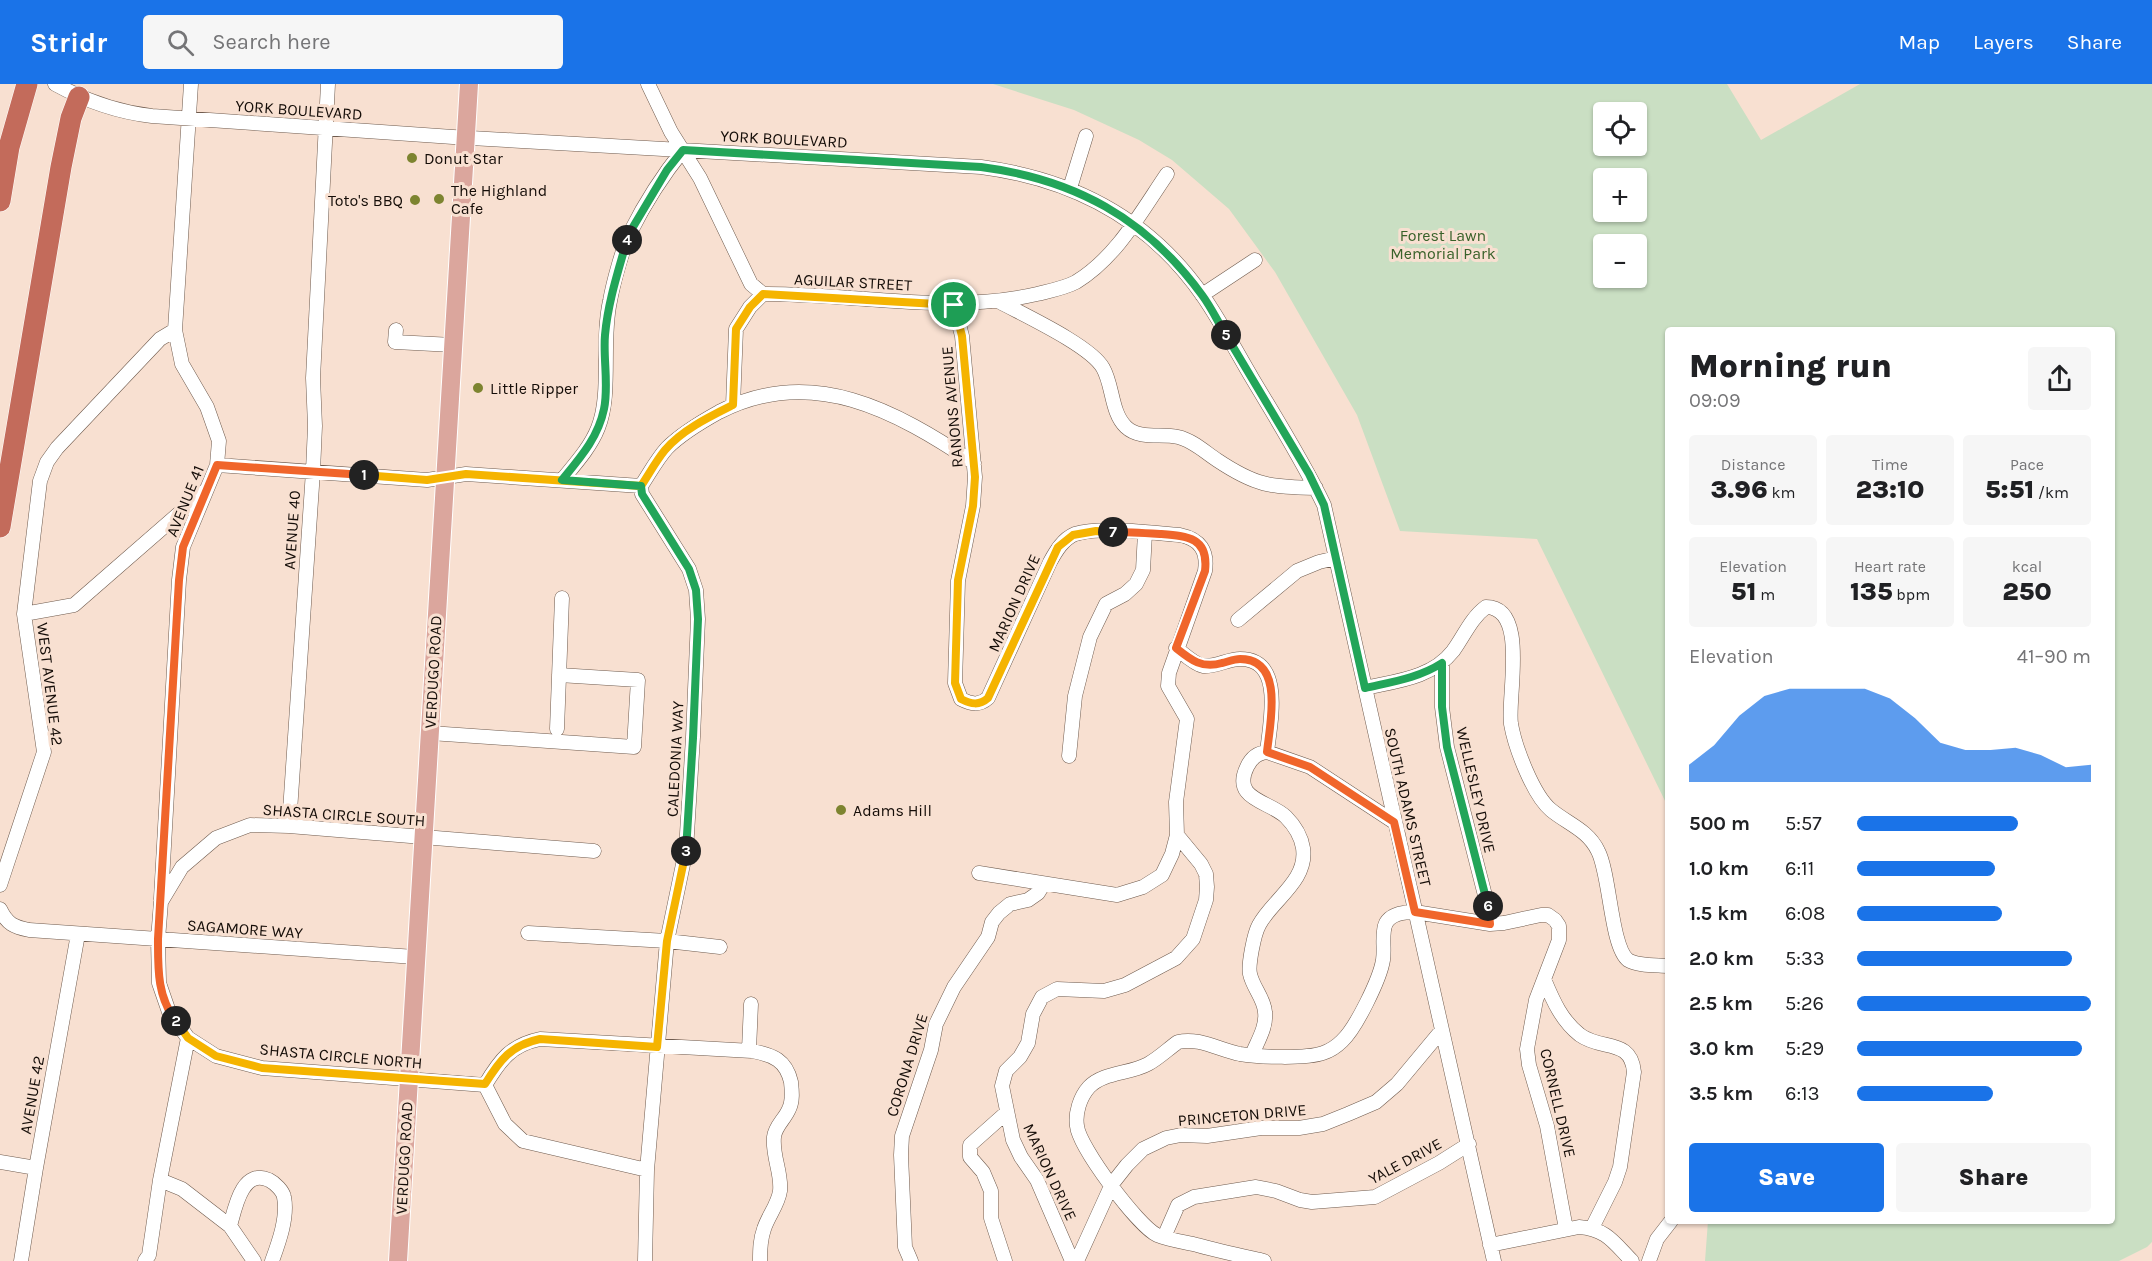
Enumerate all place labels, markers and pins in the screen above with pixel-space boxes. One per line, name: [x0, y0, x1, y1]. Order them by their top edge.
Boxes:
place label: Donut Star: [424, 149, 503, 168]
marker: Donut Star: [405, 151, 419, 165]
place label: The Highland Cafe: [451, 181, 547, 218]
place label: Toto's BBQ: [328, 191, 403, 210]
marker: The Highland Cafe: [432, 192, 446, 206]
marker: Toto's BBQ: [408, 193, 422, 207]
pin: 4: [612, 225, 642, 255]
pin: [928, 279, 979, 330]
pin: 5: [1211, 320, 1241, 350]
place label: Little Ripper: [490, 379, 578, 398]
marker: Little Ripper: [471, 381, 485, 395]
pin: 1: [349, 460, 379, 490]
pin: 7: [1098, 517, 1128, 547]
place label: Adams Hill: [853, 801, 932, 820]
marker: Adams Hill: [834, 803, 848, 817]
pin: 3: [671, 836, 701, 866]
pin: 6: [1473, 891, 1503, 921]
pin: 2: [161, 1006, 191, 1036]

